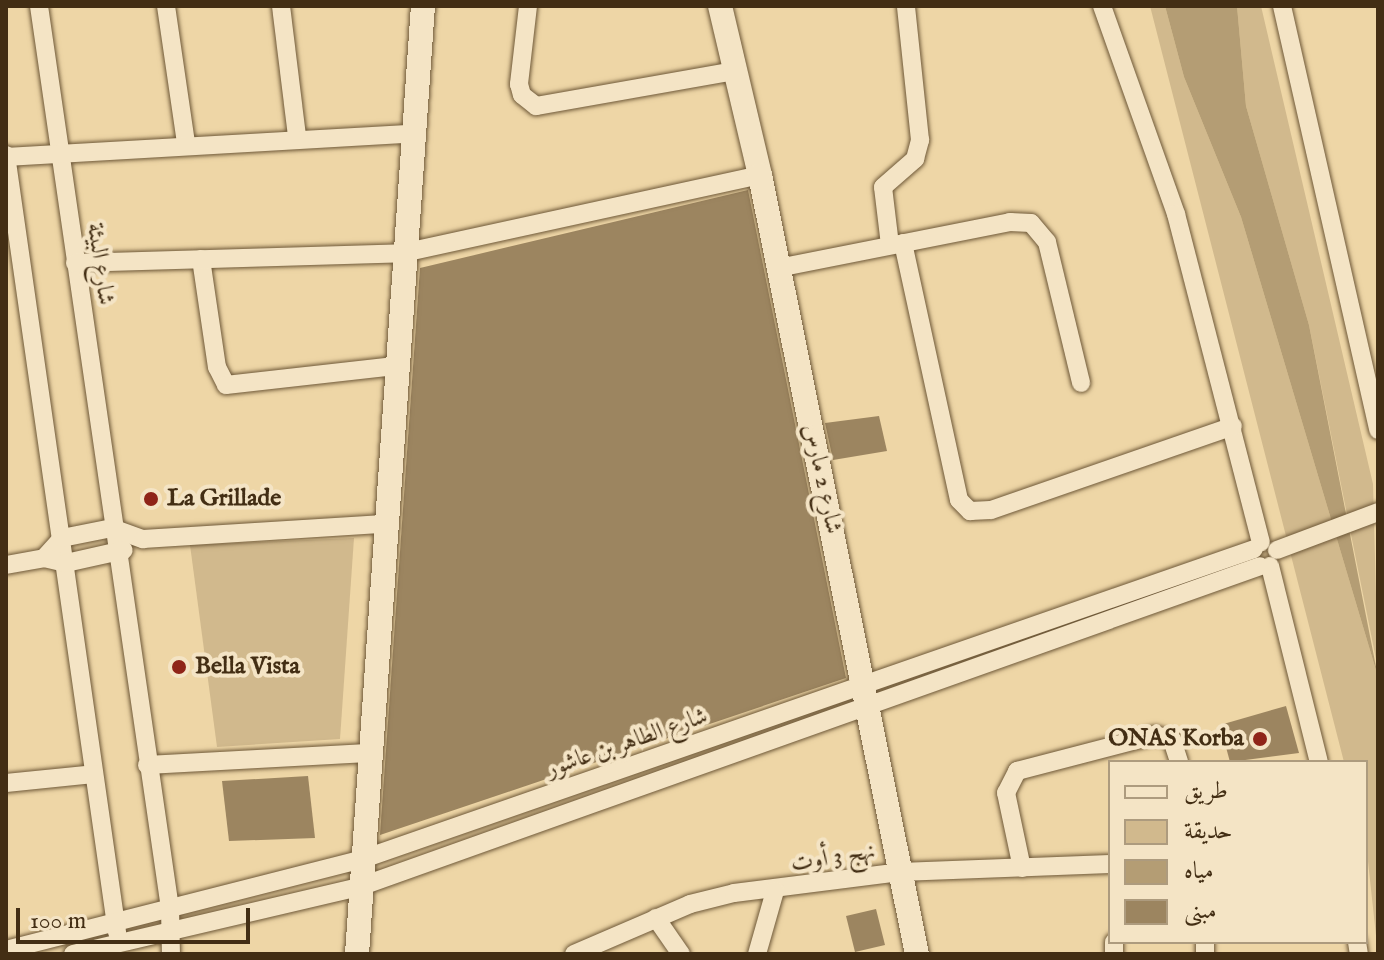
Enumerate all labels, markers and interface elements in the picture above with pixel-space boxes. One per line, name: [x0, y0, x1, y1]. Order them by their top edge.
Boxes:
street label: شارع البيئة: [80, 221, 120, 307]
street label: شارع 2 مارس: [796, 421, 848, 537]
place label: La Grillade: [167, 485, 281, 513]
marker: La Grillade: [142, 490, 160, 508]
place label: Bella Vista: [195, 653, 300, 681]
marker: Bella Vista: [170, 658, 188, 676]
street label: شارع الطاهر بن عاشور: [542, 702, 712, 784]
place label: ONAS Korba: [1108, 725, 1244, 753]
marker: ONAS Korba: [1251, 730, 1269, 748]
legend: [1108, 760, 1368, 944]
text: طريق: [1184, 776, 1228, 807]
text: حديقة: [1184, 816, 1233, 847]
street label: نهج 3 أوت: [789, 837, 877, 879]
text: مياه: [1184, 856, 1214, 887]
scale bar: [20, 892, 254, 942]
text: مبنى: [1184, 896, 1217, 927]
text: 100 m: [30, 906, 86, 937]

